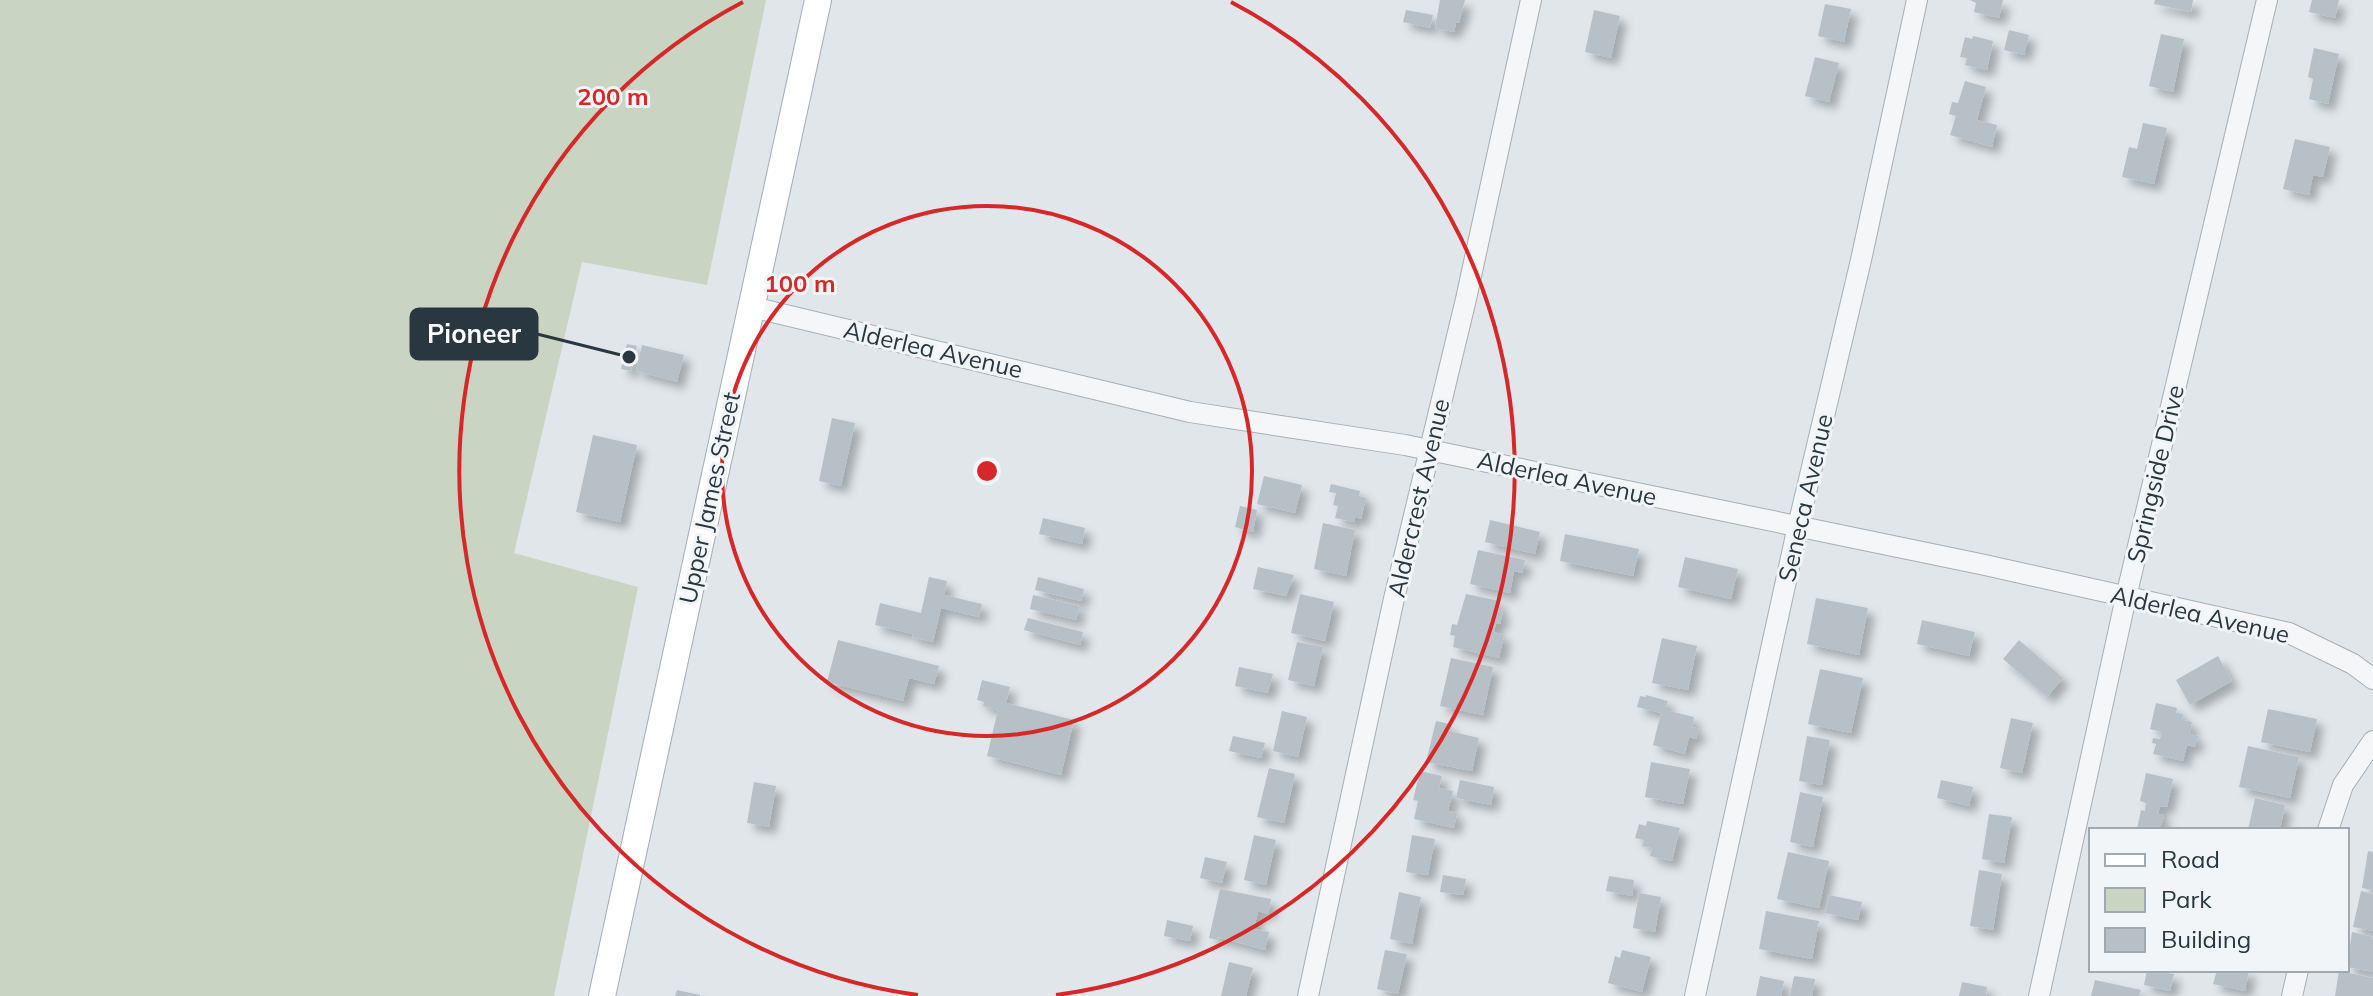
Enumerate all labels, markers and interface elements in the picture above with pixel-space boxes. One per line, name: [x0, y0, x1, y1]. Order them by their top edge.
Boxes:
text: 200 m: [577, 81, 649, 111]
text: 100 m: [764, 268, 836, 298]
callout: Pioneer: [411, 309, 537, 359]
street label: Alderlea Avenue: [841, 314, 1026, 384]
text: Pioneer: [427, 317, 522, 350]
street label: Springside Drive: [2120, 382, 2190, 566]
street label: Upper James Street: [672, 389, 746, 606]
street label: Aldercrest Avenue: [1381, 396, 1455, 600]
street label: Seneca Avenue: [1771, 411, 1839, 585]
street label: Alderlea Avenue: [1475, 444, 1660, 512]
centre of rings: [973, 457, 1001, 485]
street label: Alderlea Avenue: [2108, 579, 2293, 649]
legend: [2089, 828, 2349, 972]
text: Road: [2161, 844, 2220, 874]
text: Park: [2161, 884, 2212, 914]
text: Building: [2161, 924, 2251, 954]

